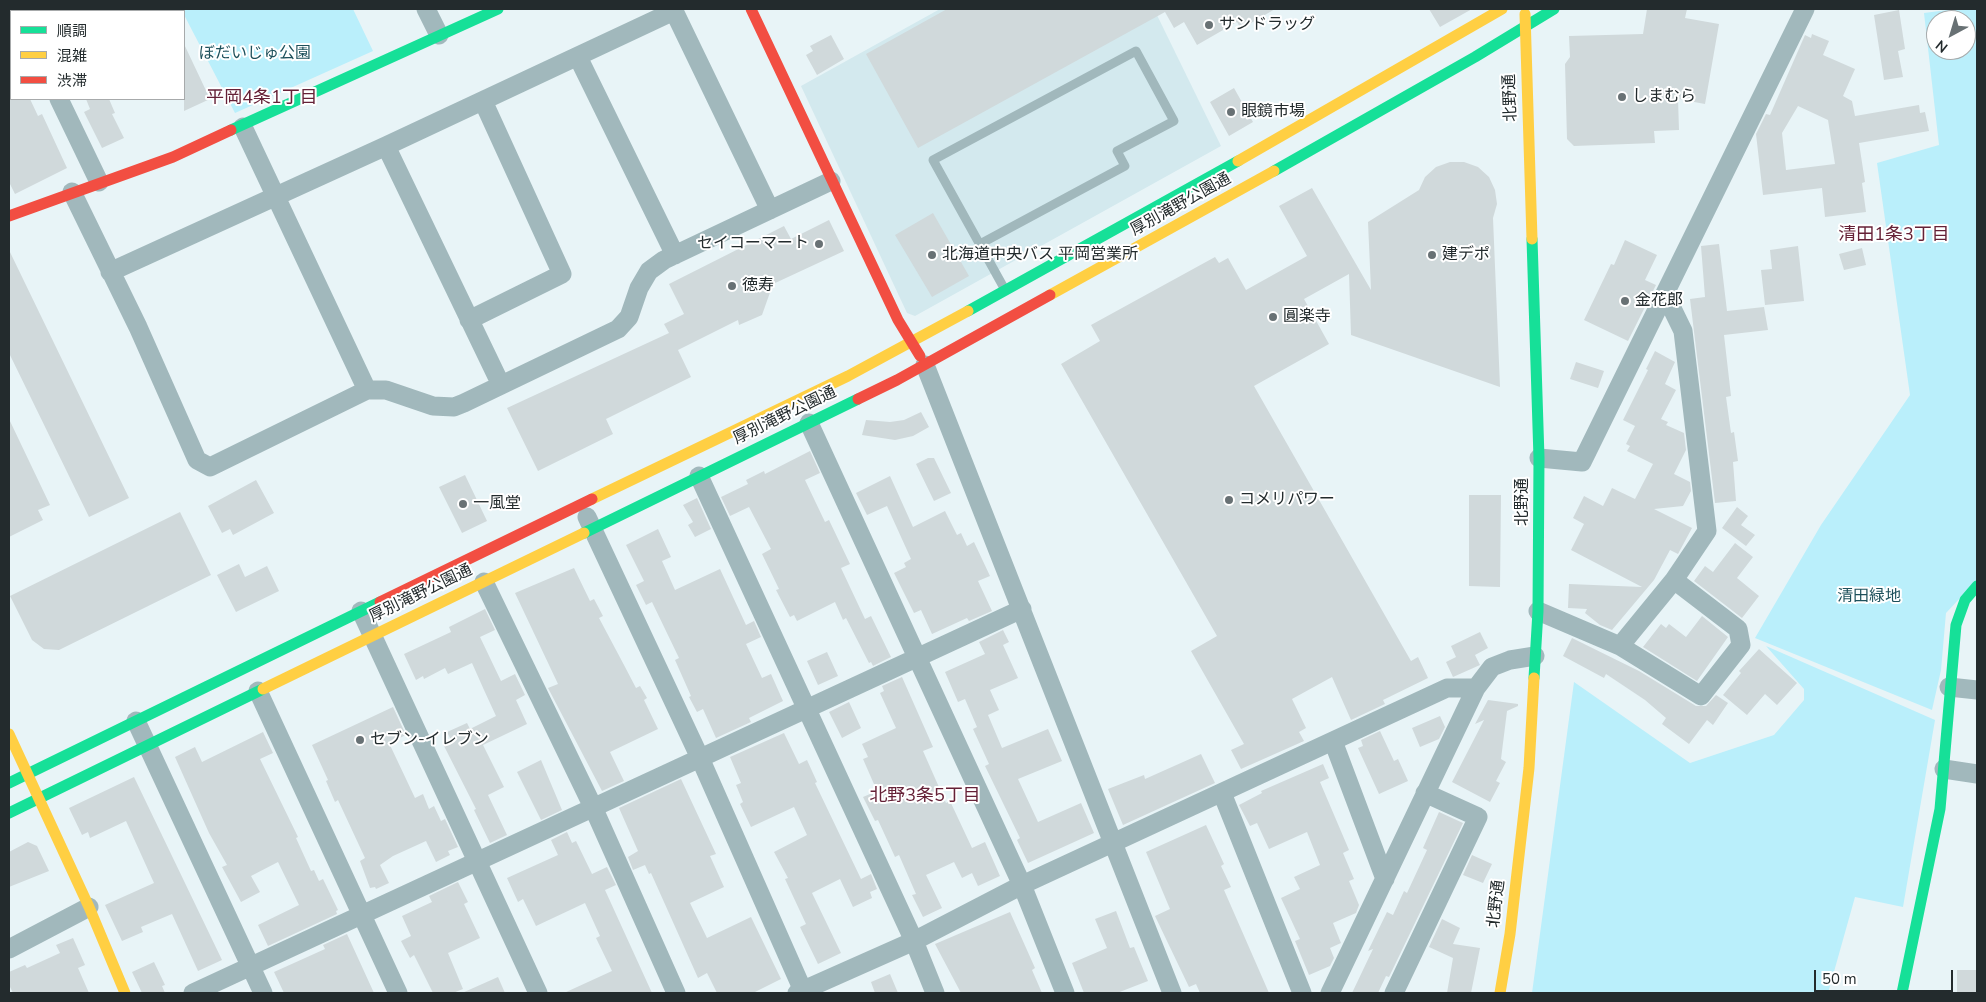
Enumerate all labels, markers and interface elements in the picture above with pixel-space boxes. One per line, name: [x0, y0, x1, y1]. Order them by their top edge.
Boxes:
legend: [10, 10, 185, 100]
north arrow: [1926, 10, 1976, 60]
place label: サンドラッグ: [1219, 15, 1315, 35]
marker: サンドラッグ: [1203, 19, 1215, 31]
text: 順調: [57, 21, 87, 41]
text: N: [1932, 36, 1952, 57]
park label: ぼだいじゅ公園: [199, 44, 311, 64]
text: 混雑: [57, 46, 87, 66]
text: 渋滞: [57, 71, 87, 91]
street label: 北野通: [1501, 74, 1521, 122]
place label: しまむら: [1632, 87, 1696, 107]
district label: 平岡4条1丁目: [206, 88, 318, 110]
marker: しまむら: [1616, 91, 1628, 103]
place label: 眼鏡市場: [1241, 102, 1305, 122]
marker: 眼鏡市場: [1225, 106, 1237, 118]
street label: 厚別滝野公園通: [1127, 169, 1235, 241]
district label: 清田1条3丁目: [1838, 225, 1950, 247]
place label: セイコーマート: [697, 234, 809, 254]
marker: セイコーマート: [813, 238, 825, 250]
place label: 北海道中央バス 平岡営業所: [942, 245, 1138, 265]
place label: 建デポ: [1442, 245, 1490, 265]
marker: 北海道中央バス 平岡営業所: [926, 249, 938, 261]
marker: 建デポ: [1426, 249, 1438, 261]
place label: 徳寿: [742, 276, 774, 296]
marker: 徳寿: [726, 280, 738, 292]
place label: 金花郎: [1635, 291, 1683, 311]
marker: 金花郎: [1619, 295, 1631, 307]
place label: 圓楽寺: [1283, 307, 1331, 327]
marker: 圓楽寺: [1267, 311, 1279, 323]
street label: 厚別滝野公園通: [730, 383, 840, 449]
street label: 北野通: [1513, 478, 1533, 526]
place label: コメリパワー: [1239, 490, 1335, 510]
place label: 一風堂: [473, 494, 521, 514]
marker: コメリパワー: [1223, 494, 1235, 506]
marker: 一風堂: [457, 498, 469, 510]
street label: 厚別滝野公園通: [366, 561, 476, 627]
park label: 清田緑地: [1837, 587, 1901, 607]
place label: セブン-イレブン: [370, 730, 489, 750]
marker: セブン-イレブン: [354, 734, 366, 746]
district label: 北野3条5丁目: [869, 786, 981, 808]
street label: 北野通: [1485, 879, 1509, 929]
scale bar: [1816, 960, 1955, 992]
text: 50 m: [1822, 969, 1857, 989]

